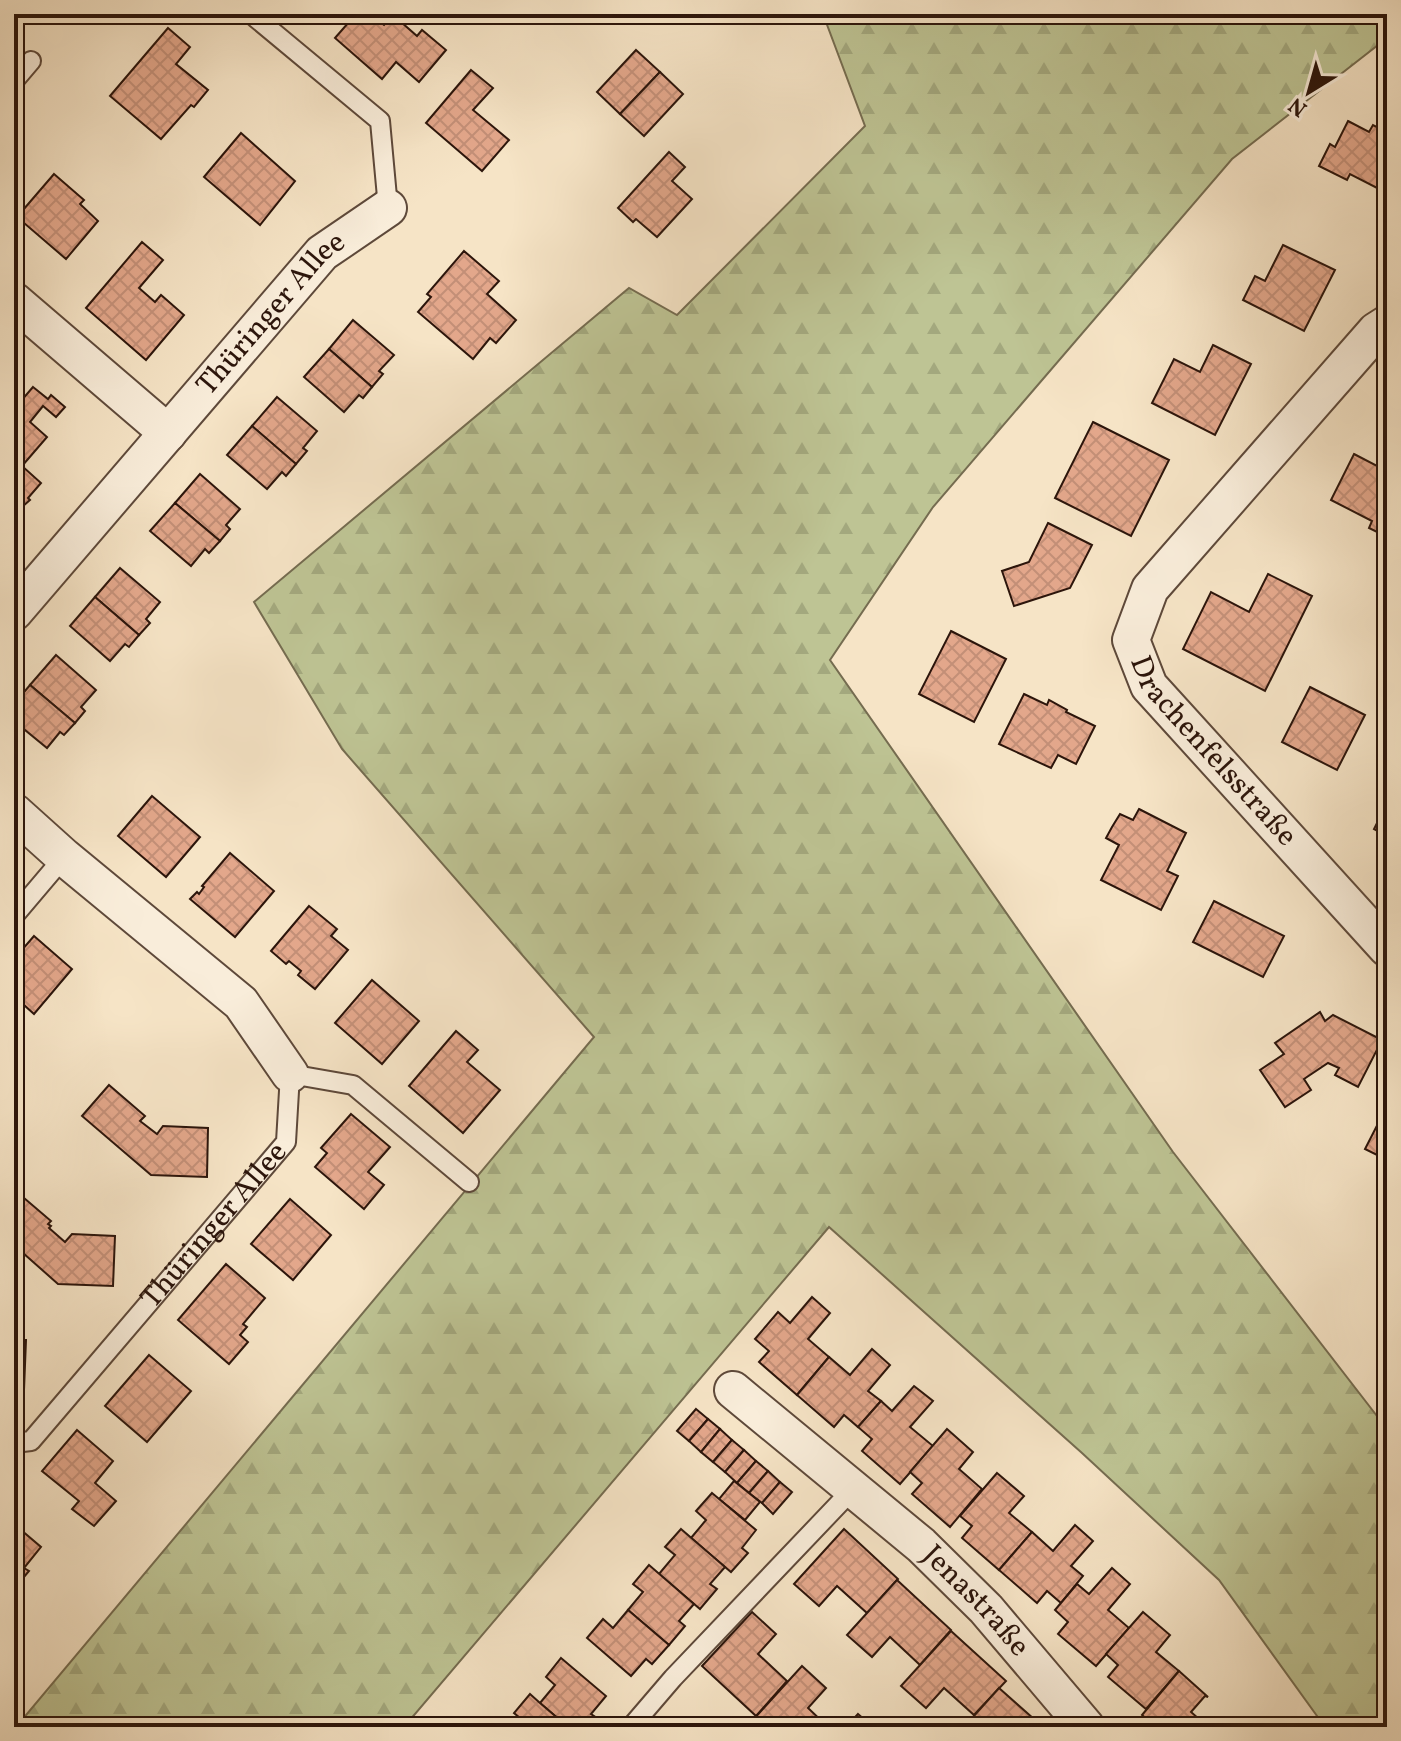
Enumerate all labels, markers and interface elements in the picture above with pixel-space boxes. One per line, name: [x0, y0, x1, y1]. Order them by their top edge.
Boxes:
north arrow: [1269, 52, 1349, 132]
text: N: [1283, 89, 1314, 123]
street label: Thüringer Allee: [187, 222, 354, 405]
street label: Drachenfelsstraße: [1118, 650, 1306, 856]
street label: Thüringer Allee: [131, 1133, 298, 1318]
street label: Jenastraße: [912, 1536, 1039, 1666]

